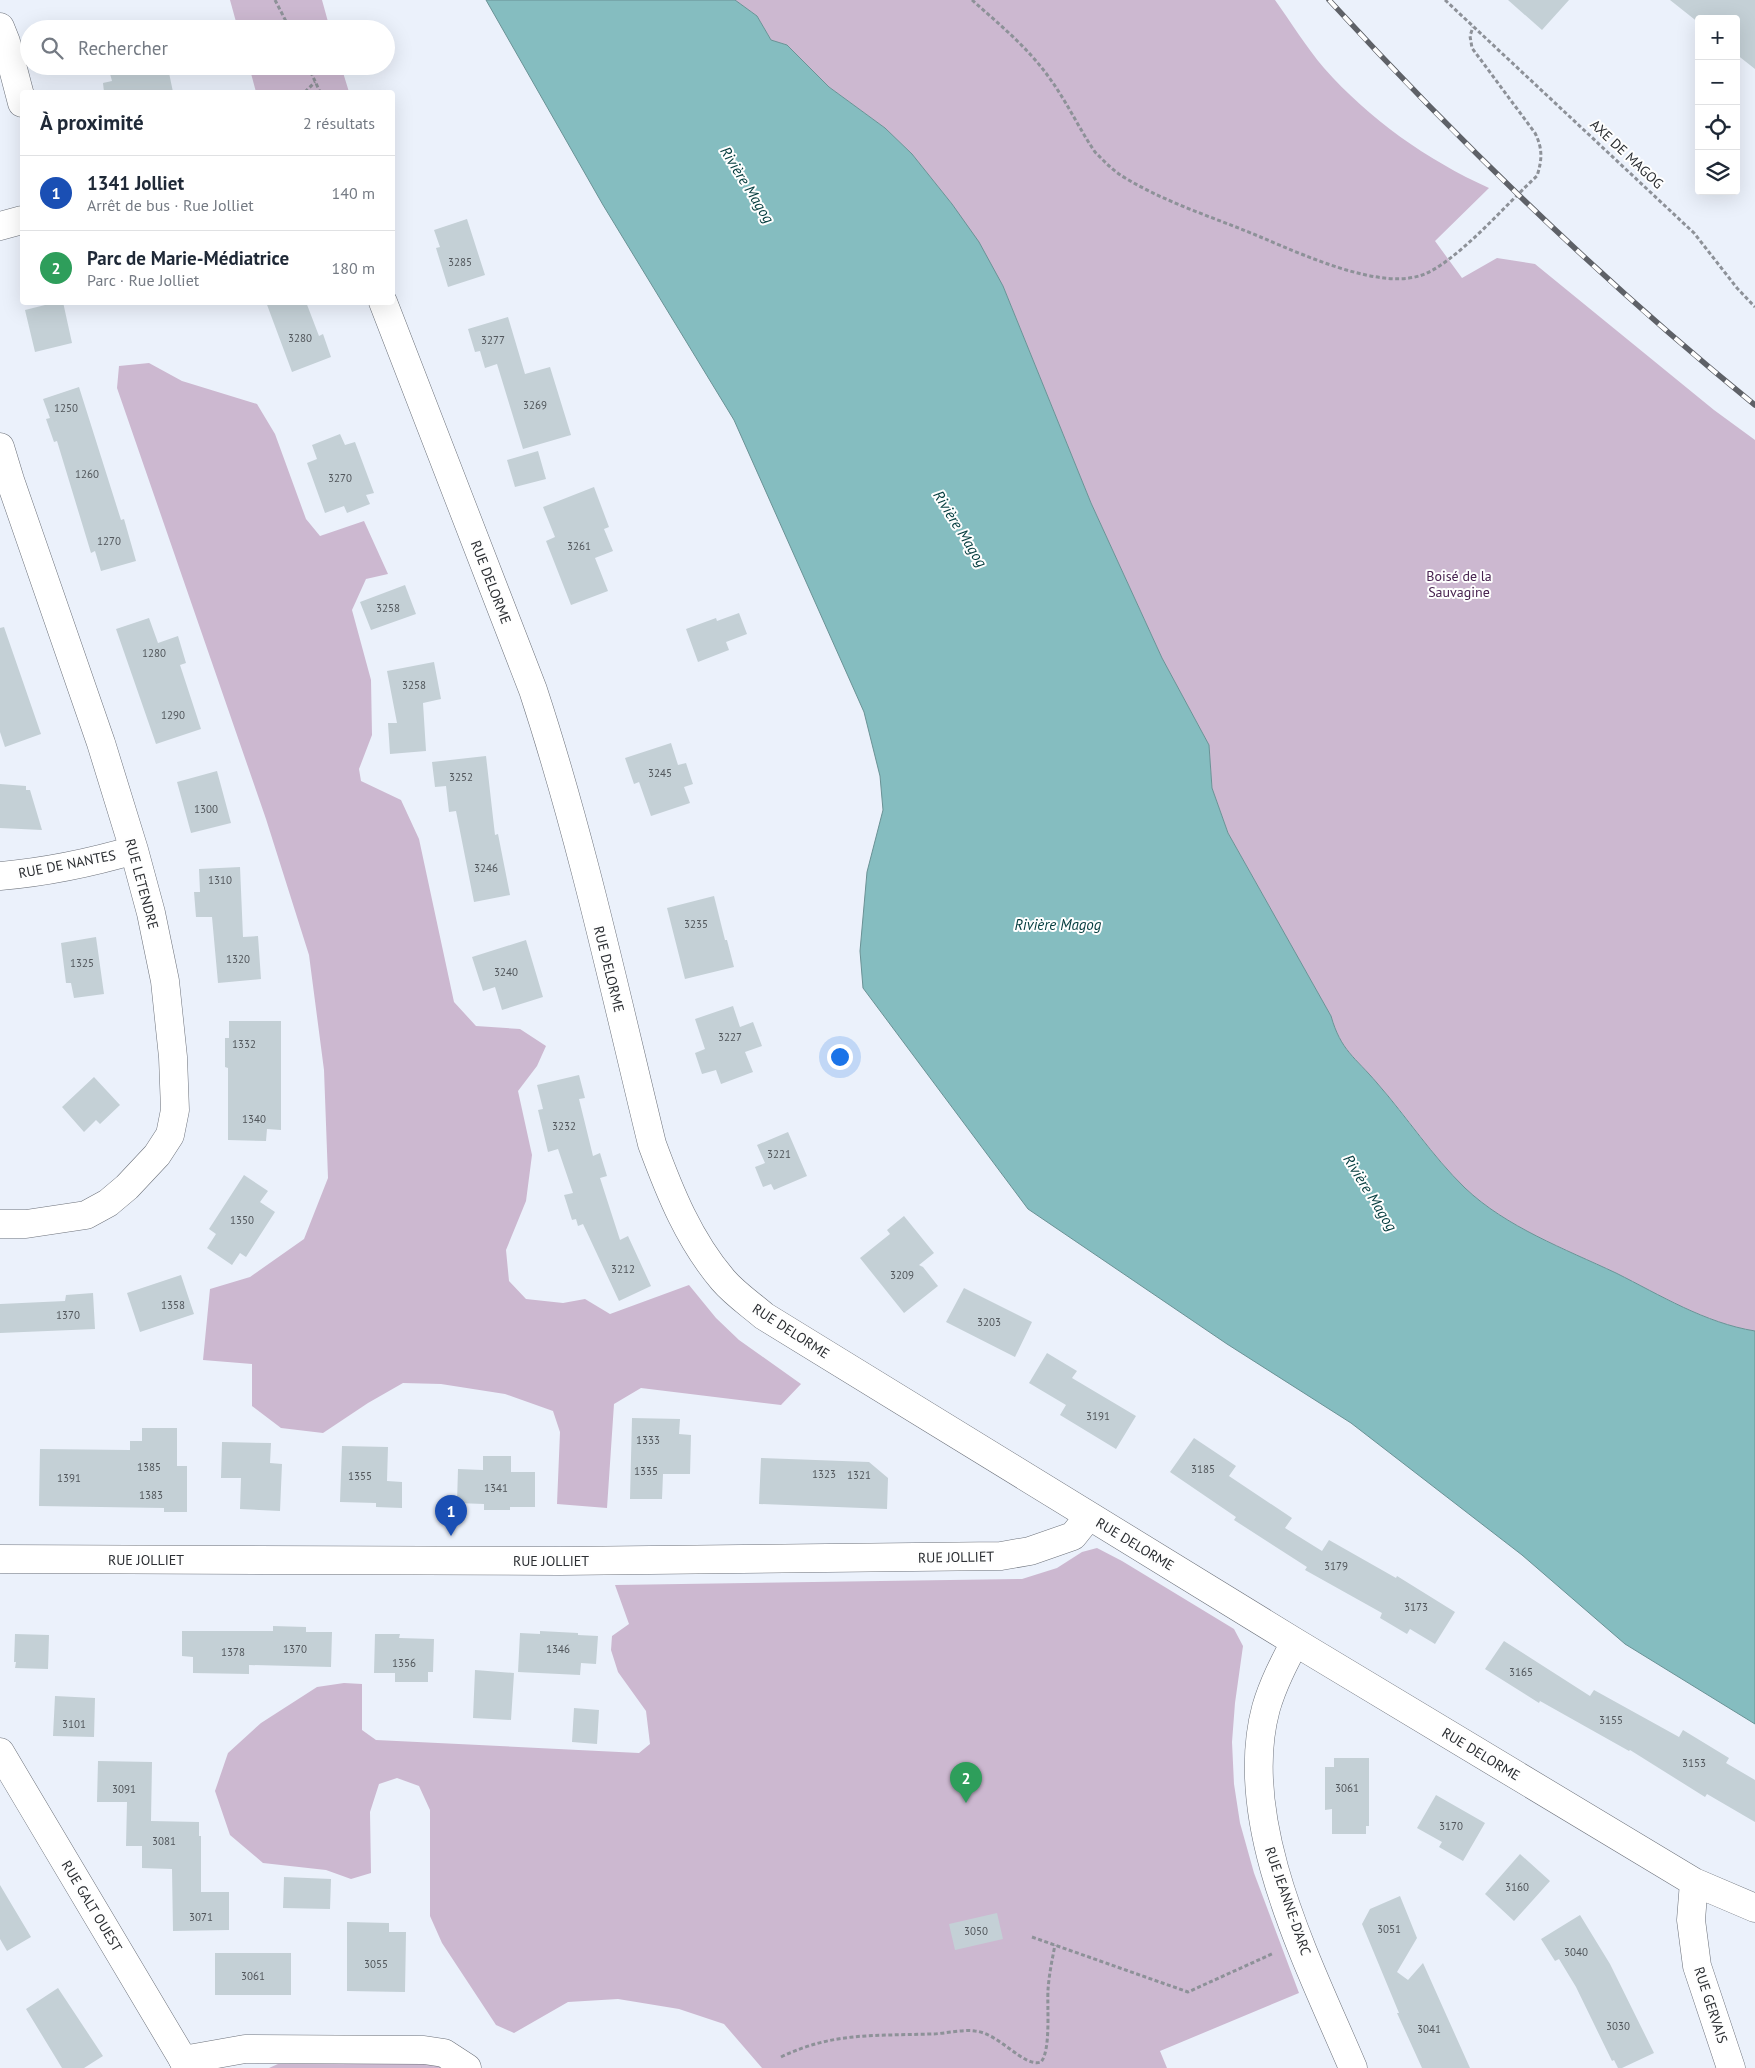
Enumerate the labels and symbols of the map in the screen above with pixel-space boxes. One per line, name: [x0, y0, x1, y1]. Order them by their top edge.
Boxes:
street label: AXE DE MAGOG: [1587, 115, 1667, 193]
water label: Rivière Magog: [716, 143, 779, 227]
house number: 3285: [448, 255, 472, 269]
house number: 3280: [288, 331, 312, 345]
house number: 3277: [481, 333, 505, 347]
house number: 3269: [523, 398, 547, 412]
house number: 1250: [54, 401, 78, 415]
house number: 1260: [75, 467, 99, 481]
house number: 3270: [328, 471, 352, 485]
water label: Rivière Magog: [929, 487, 992, 571]
house number: 1270: [97, 534, 121, 548]
street label: RUE DELORME: [467, 538, 515, 626]
house number: 3261: [567, 539, 591, 553]
park label: Boisé de la Sauvagine: [1426, 567, 1492, 601]
house number: 3258: [376, 601, 400, 615]
house number: 1280: [142, 646, 166, 660]
house number: 3258: [402, 678, 426, 692]
house number: 1290: [161, 708, 185, 722]
house number: 3245: [648, 766, 672, 780]
house number: 3252: [449, 770, 473, 784]
house number: 1300: [194, 802, 218, 816]
street label: RUE LETENDRE: [121, 837, 163, 931]
street label: RUE DE NANTES: [17, 846, 117, 882]
house number: 3246: [474, 861, 498, 875]
house number: 1310: [208, 873, 232, 887]
water label: Rivière Magog: [1015, 915, 1102, 934]
house number: 3235: [684, 917, 708, 931]
street label: RUE DELORME: [590, 924, 628, 1014]
house number: 1320: [226, 952, 250, 966]
house number: 1325: [70, 956, 94, 970]
house number: 3240: [494, 965, 518, 979]
house number: 3227: [718, 1030, 742, 1044]
house number: 1332: [232, 1037, 256, 1051]
your location: [827, 1044, 853, 1070]
house number: 1340: [242, 1112, 266, 1126]
house number: 3232: [552, 1119, 576, 1133]
house number: 3221: [767, 1147, 791, 1161]
water label: Rivière Magog: [1339, 1151, 1402, 1235]
house number: 1350: [230, 1213, 254, 1227]
house number: 3212: [611, 1262, 635, 1276]
house number: 3209: [890, 1268, 914, 1282]
house number: 1358: [161, 1298, 185, 1312]
street label: RUE DELORME: [749, 1299, 833, 1363]
house number: 1370: [56, 1308, 80, 1322]
house number: 3203: [977, 1315, 1001, 1329]
house number: 3191: [1086, 1409, 1110, 1423]
house number: 1333: [636, 1433, 660, 1447]
house number: 1385: [137, 1460, 161, 1474]
house number: 3185: [1191, 1462, 1215, 1476]
house number: 1335: [634, 1464, 658, 1478]
house number: 1323: [812, 1467, 836, 1481]
house number: 1321: [847, 1468, 871, 1482]
house number: 1355: [348, 1469, 372, 1483]
house number: 1391: [57, 1471, 81, 1485]
house number: 1341: [484, 1481, 508, 1495]
house number: 1383: [139, 1488, 163, 1502]
pin: 1: [435, 1495, 467, 1536]
street label: RUE DELORME: [1093, 1514, 1177, 1574]
street label: RUE JOLLIET: [918, 1547, 994, 1567]
street label: RUE JOLLIET: [108, 1551, 184, 1569]
street label: RUE JOLLIET: [513, 1552, 589, 1570]
house number: 3179: [1324, 1559, 1348, 1573]
house number: 3173: [1404, 1600, 1428, 1614]
house number: 1370: [283, 1642, 307, 1656]
house number: 1346: [546, 1642, 570, 1656]
house number: 1378: [221, 1645, 245, 1659]
house number: 1356: [392, 1656, 416, 1670]
house number: 3165: [1509, 1665, 1533, 1679]
house number: 3155: [1599, 1713, 1623, 1727]
house number: 3101: [62, 1717, 86, 1731]
street label: RUE DELORME: [1439, 1724, 1523, 1784]
house number: 3153: [1682, 1756, 1706, 1770]
pin: 2: [950, 1762, 982, 1803]
house number: 3061: [1335, 1781, 1359, 1795]
house number: 3091: [112, 1782, 136, 1796]
house number: 3170: [1439, 1819, 1463, 1833]
house number: 3081: [152, 1834, 176, 1848]
street label: RUE JEANNE-D'ARC: [1261, 1844, 1315, 1958]
street label: RUE GALT OUEST: [58, 1857, 126, 1955]
house number: 3160: [1505, 1880, 1529, 1894]
house number: 3071: [189, 1910, 213, 1924]
house number: 3051: [1377, 1922, 1401, 1936]
house number: 3050: [964, 1924, 988, 1938]
house number: 3040: [1564, 1945, 1588, 1959]
house number: 3055: [364, 1957, 388, 1971]
street label: RUE GERVAIS: [1690, 1964, 1732, 2046]
house number: 3061: [241, 1969, 265, 1983]
house number: 3030: [1606, 2019, 1630, 2033]
house number: 3041: [1417, 2022, 1441, 2036]

